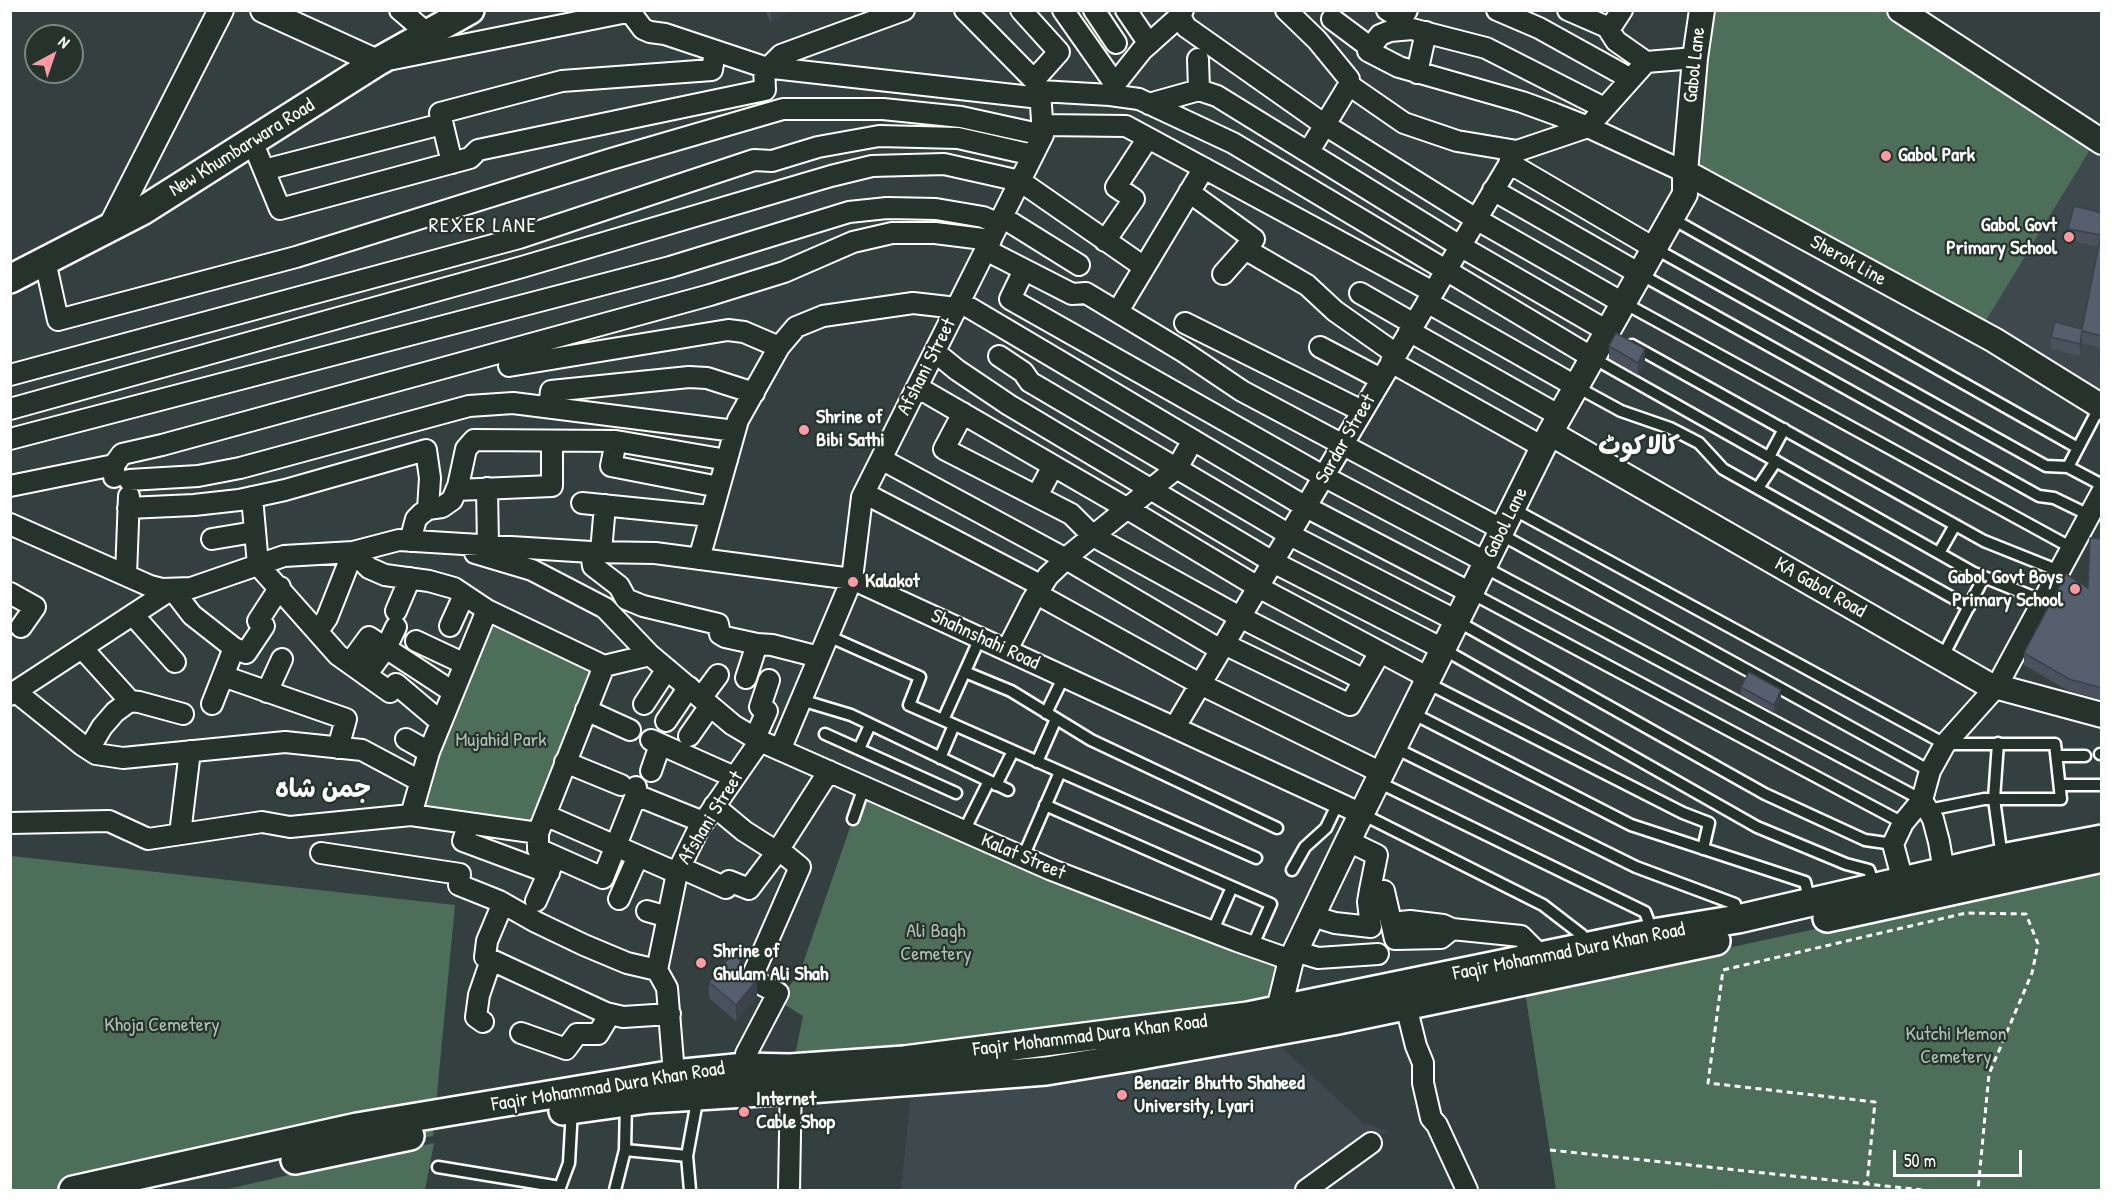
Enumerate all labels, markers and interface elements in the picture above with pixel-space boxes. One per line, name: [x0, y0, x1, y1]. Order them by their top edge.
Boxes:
north arrow: [24, 24, 84, 84]
street label: Gabol Lane: [1679, 26, 1711, 104]
text: N: [54, 31, 75, 53]
street label: New Khumbarwara Road: [165, 94, 319, 202]
place label: Gabol Park: [1898, 144, 1975, 168]
marker: Gabol Park: [1879, 149, 1893, 163]
district label: REXER LANE: [429, 213, 537, 239]
place label: Gabol Govt Primary School: [1946, 214, 2057, 261]
street label: Sherok Line: [1806, 230, 1890, 292]
marker: Gabol Govt Primary School: [2062, 230, 2076, 244]
street label: Afshani Street: [892, 315, 962, 419]
street label: Sardar Street: [1311, 390, 1381, 488]
place label: Shrine of Bibi Sathi: [816, 406, 885, 453]
marker: Shrine of Bibi Sathi: [797, 423, 811, 437]
district label: کالاکوٹ: [1598, 431, 1680, 463]
street label: Gabol Lane: [1479, 484, 1533, 562]
street label: KA Gabol Road: [1770, 552, 1870, 624]
place label: Gabol Govt Boys Primary School: [1948, 566, 2063, 613]
place label: Kalakot: [865, 570, 920, 594]
marker: Kalakot: [846, 575, 860, 589]
marker: Gabol Govt Boys Primary School: [2068, 582, 2082, 596]
street label: Shahnshahi Road: [927, 604, 1043, 676]
park label: Mujahid Park: [455, 729, 547, 753]
street label: Afshani Street: [673, 767, 749, 869]
district label: جمن شاہ: [275, 774, 371, 806]
street label: Kalat Street: [977, 828, 1069, 886]
street label: Faqir Mohammad Dura Khan Road: [1451, 918, 1687, 986]
park label: Ali Bagh Cemetery: [900, 920, 972, 967]
place label: Shrine of Ghulam Ali Shah: [713, 940, 828, 987]
marker: Shrine of Ghulam Ali Shah: [694, 956, 708, 970]
street label: Faqir Mohammad Dura Khan Road: [972, 1010, 1208, 1062]
park label: Khoja Cemetery: [104, 1014, 220, 1038]
park label: Kutchi Memon Cemetery: [1905, 1023, 2007, 1070]
street label: Faqir Mohammad Dura Khan Road: [490, 1057, 726, 1117]
place label: Benazir Bhutto Shaheed University, Lyari: [1134, 1072, 1305, 1119]
place label: Internet Cable Shop: [756, 1088, 835, 1135]
marker: Benazir Bhutto Shaheed University, Lyari: [1115, 1088, 1129, 1102]
marker: Internet Cable Shop: [737, 1105, 751, 1119]
scale bar: [1896, 1138, 2025, 1176]
text: 50 m: [1904, 1148, 1936, 1173]

